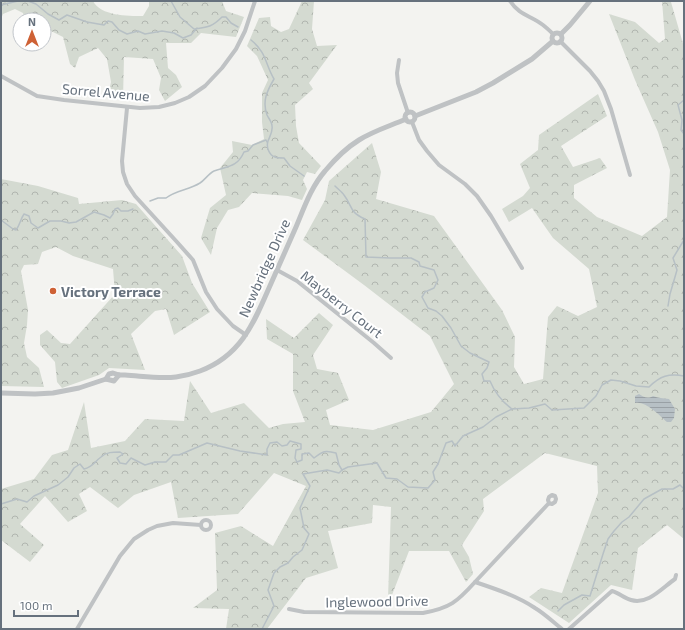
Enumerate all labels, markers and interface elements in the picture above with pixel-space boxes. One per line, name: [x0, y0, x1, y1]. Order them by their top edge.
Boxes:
north arrow: [12, 12, 52, 52]
text: N: [28, 15, 36, 28]
street label: Sorrel Avenue: [61, 80, 151, 104]
street label: Newbridge Drive: [235, 216, 293, 320]
street label: Mayberry Court: [298, 267, 386, 341]
place label: Victory Terrace: [61, 283, 161, 300]
marker: Victory Terrace: [48, 286, 58, 296]
scale bar: [14, 592, 78, 618]
street label: Inglewood Drive: [325, 592, 429, 610]
text: 100 m: [20, 598, 52, 612]

